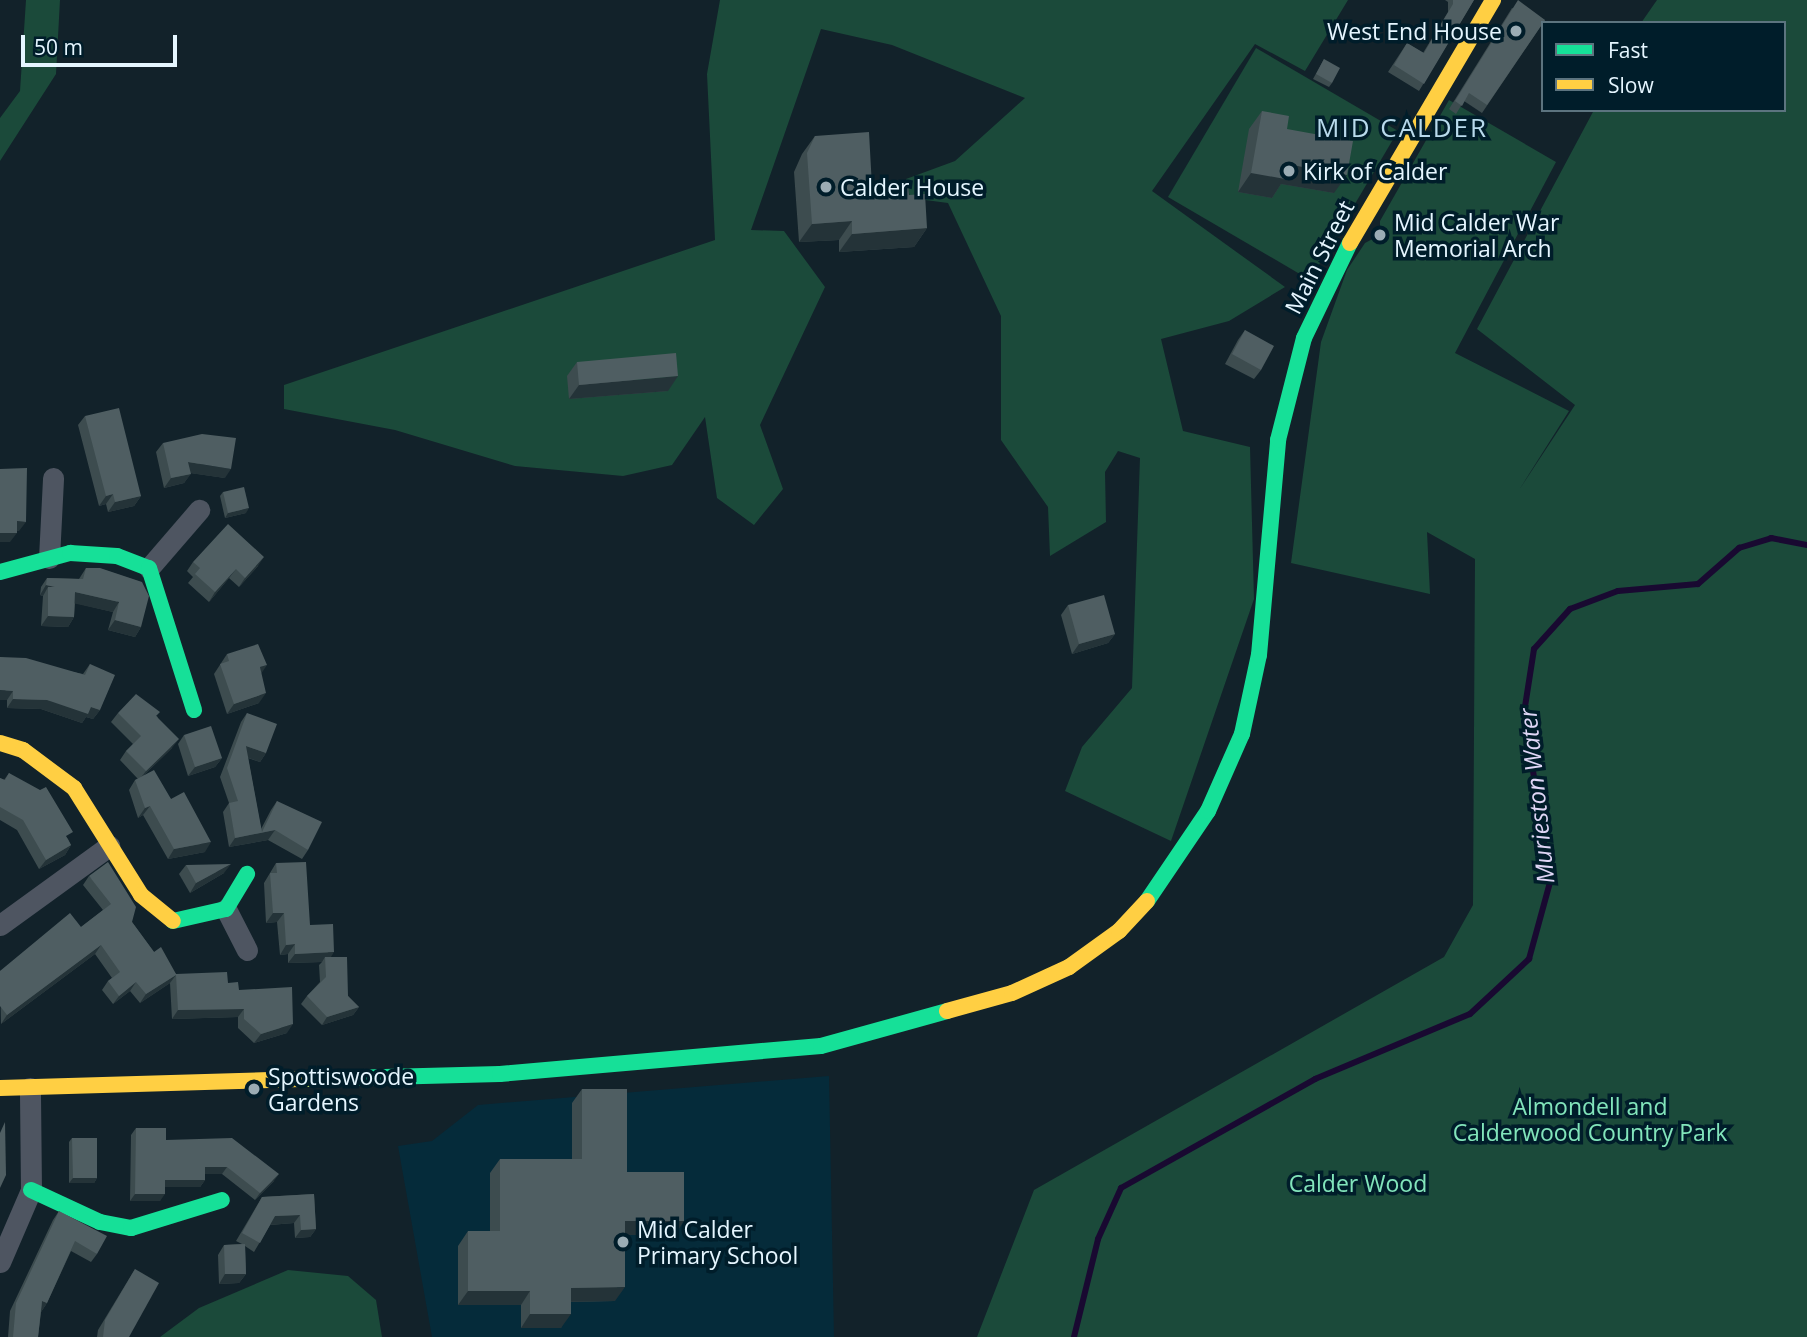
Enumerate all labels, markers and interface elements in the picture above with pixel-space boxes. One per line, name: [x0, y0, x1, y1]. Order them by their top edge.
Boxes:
place label: West End House: [1327, 17, 1502, 45]
scale bar: [24, 21, 180, 65]
legend: [1541, 21, 1786, 112]
marker: West End House: [1508, 23, 1524, 39]
text: 50 m: [34, 33, 83, 61]
text: Fast: [1608, 36, 1648, 64]
text: Slow: [1608, 71, 1654, 99]
district label: MID CALDER: [1317, 112, 1487, 144]
place label: Kirk of Calder: [1303, 157, 1447, 185]
marker: Kirk of Calder: [1281, 163, 1297, 179]
place label: Calder House: [840, 173, 984, 201]
marker: Calder House: [818, 179, 834, 195]
street label: Main Street: [1279, 196, 1359, 318]
place label: Mid Calder War Memorial Arch: [1394, 208, 1559, 262]
marker: Mid Calder War Memorial Arch: [1372, 227, 1388, 243]
water label: Murieston Water: [1512, 707, 1560, 885]
place label: Spottiswoode Gardens: [268, 1062, 414, 1116]
marker: Spottiswoode Gardens: [246, 1081, 262, 1097]
park label: Almondell and Calderwood Country Park: [1453, 1092, 1727, 1146]
park label: Calder Wood: [1289, 1169, 1427, 1197]
place label: Mid Calder Primary School: [637, 1215, 798, 1269]
marker: Mid Calder Primary School: [615, 1234, 631, 1250]

